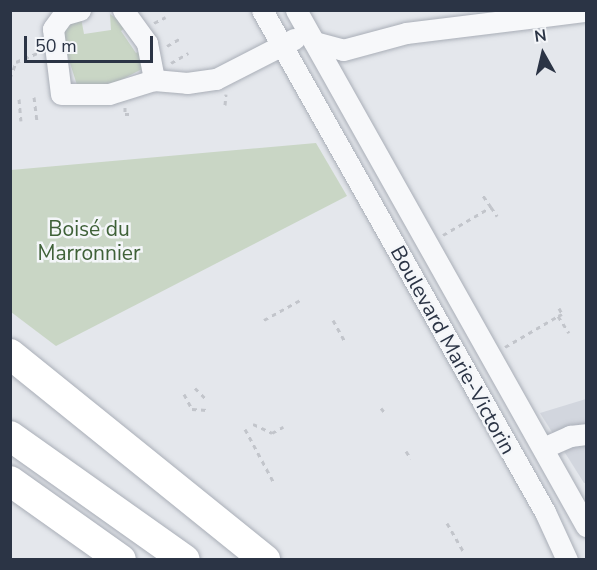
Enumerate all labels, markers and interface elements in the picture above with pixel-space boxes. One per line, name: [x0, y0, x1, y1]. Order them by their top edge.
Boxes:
scale bar: [27, 24, 156, 62]
north arrow: [513, 24, 573, 84]
text: N: [533, 24, 548, 48]
text: 50 m: [35, 34, 77, 58]
park label: Boisé du Marronnier: [37, 216, 141, 266]
street label: Boulevard Marie-Victorin: [385, 241, 521, 459]

